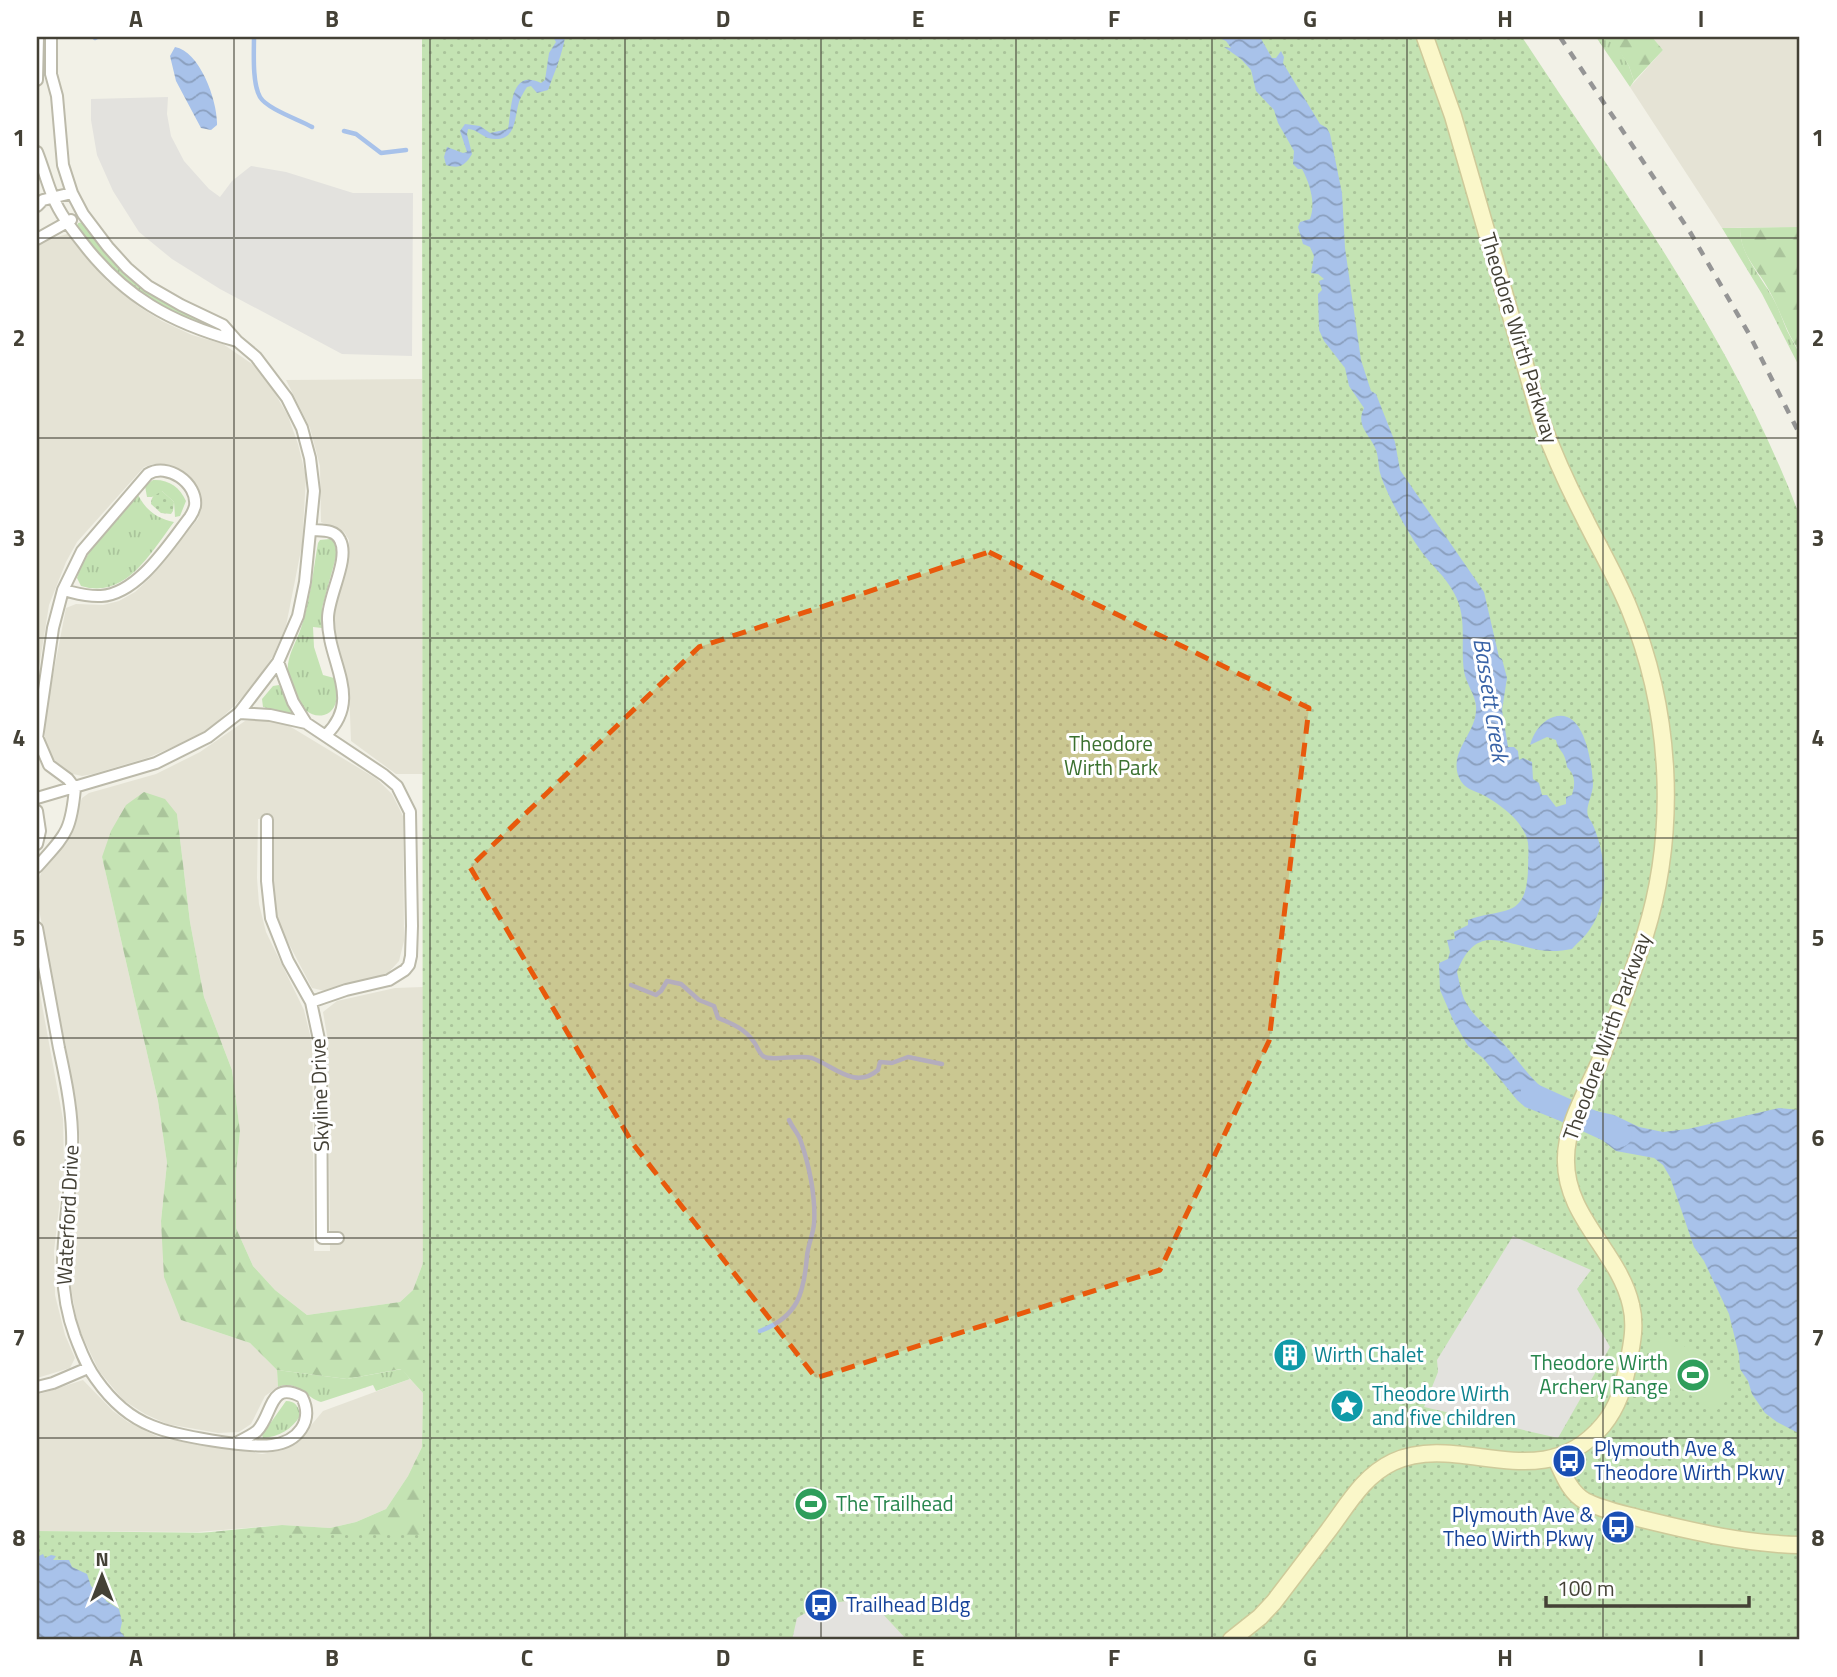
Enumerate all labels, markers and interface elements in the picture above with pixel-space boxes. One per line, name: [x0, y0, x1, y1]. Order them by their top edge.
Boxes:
text: A: [129, 1, 143, 36]
text: B: [325, 1, 339, 36]
text: C: [521, 1, 533, 36]
text: D: [716, 1, 730, 36]
text: E: [912, 1, 924, 36]
text: F: [1108, 1, 1120, 36]
text: G: [1303, 1, 1317, 36]
text: H: [1497, 1, 1513, 36]
text: I: [1698, 1, 1704, 36]
text: 1: [13, 120, 25, 155]
text: 1: [1812, 120, 1824, 155]
street label: Theodore Wirth Parkway: [1473, 228, 1567, 447]
text: 2: [13, 320, 25, 355]
text: 2: [1812, 320, 1824, 355]
text: 3: [13, 520, 25, 555]
text: 3: [1812, 520, 1824, 555]
water label: Bassett Creek: [1464, 636, 1519, 767]
text: 4: [13, 720, 25, 755]
text: 4: [1812, 720, 1824, 755]
park label: Theodore Wirth Park: [1064, 727, 1158, 783]
text: 5: [13, 920, 25, 955]
text: 5: [1812, 920, 1824, 955]
street label: Theodore Wirth Parkway: [1554, 928, 1659, 1145]
street label: Skyline Drive: [301, 1038, 337, 1152]
text: 6: [13, 1120, 26, 1155]
text: 6: [1812, 1120, 1825, 1155]
street label: Waterford Drive: [47, 1144, 87, 1286]
text: 7: [13, 1320, 25, 1355]
text: 7: [1812, 1320, 1824, 1355]
building icon: Wirth Chalet: [1271, 1336, 1309, 1374]
place label: Wirth Chalet: [1314, 1338, 1424, 1370]
place label: Theodore Wirth Archery Range: [1530, 1346, 1668, 1402]
sports icon: Theodore Wirth Archery Range: [1674, 1356, 1712, 1394]
place label: Theodore Wirth and five children: [1372, 1377, 1516, 1433]
place icon: Theodore Wirth and five children: [1328, 1387, 1366, 1425]
place label: Plymouth Ave & Theodore Wirth Pkwy: [1594, 1432, 1785, 1488]
bus stop icon: Plymouth Ave & Theodore Wirth Pkwy: [1550, 1442, 1588, 1480]
sports icon: The Trailhead: [792, 1485, 830, 1523]
place label: The Trailhead: [836, 1487, 954, 1519]
place label: Plymouth Ave & Theo Wirth Pkwy: [1443, 1498, 1595, 1554]
bus stop icon: Plymouth Ave & Theo Wirth Pkwy: [1599, 1508, 1637, 1546]
text: 8: [13, 1520, 26, 1555]
text: 8: [1812, 1520, 1825, 1555]
north arrow: [66, 1540, 136, 1610]
text: N: [95, 1544, 109, 1573]
scale bar: [1546, 1565, 1750, 1609]
text: 100 m: [1557, 1572, 1614, 1604]
bus stop icon: Trailhead Bldg: [802, 1586, 840, 1624]
place label: Trailhead Bldg: [846, 1588, 971, 1620]
text: A: [129, 1640, 143, 1675]
text: B: [325, 1640, 339, 1675]
text: C: [521, 1640, 533, 1675]
text: D: [716, 1640, 730, 1675]
text: E: [912, 1640, 924, 1675]
text: F: [1108, 1640, 1120, 1675]
text: G: [1303, 1640, 1317, 1675]
text: H: [1497, 1640, 1513, 1675]
text: I: [1698, 1640, 1704, 1675]

